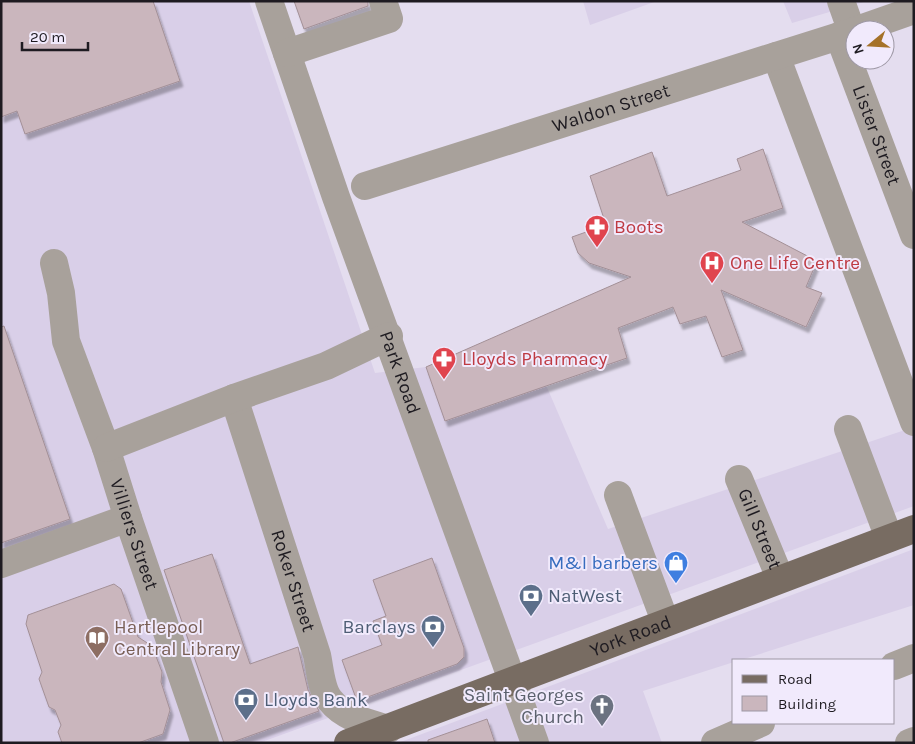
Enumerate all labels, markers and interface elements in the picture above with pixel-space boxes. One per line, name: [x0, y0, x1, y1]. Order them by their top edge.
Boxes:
scale bar: [22, 20, 89, 52]
north arrow: [845, 20, 895, 70]
text: 20 m: [30, 28, 65, 46]
text: N: [848, 41, 868, 56]
street label: Waldon Street: [549, 79, 672, 137]
street label: Lister Street: [848, 82, 905, 188]
pharmacy icon: Boots: [584, 214, 610, 248]
place label: Boots: [614, 216, 664, 238]
hospital icon: One Life Centre: [699, 250, 725, 284]
place label: One Life Centre: [730, 252, 860, 274]
street label: Park Road: [375, 328, 425, 417]
pharmacy icon: Lloyds Pharmacy: [431, 346, 457, 380]
place label: Lloyds Pharmacy: [462, 348, 608, 370]
street label: Villiers Street: [105, 476, 163, 593]
street label: Gill Street: [733, 485, 786, 573]
street label: Roker Street: [266, 527, 320, 635]
shop icon: M&I barbers: [663, 550, 689, 584]
place label: M&I barbers: [548, 552, 658, 574]
bank icon: NatWest: [518, 583, 544, 617]
place label: NatWest: [548, 585, 622, 607]
street label: York Road: [587, 611, 674, 662]
bank icon: Barclays: [420, 614, 446, 648]
place label: Hartlepool Central Library: [114, 616, 240, 660]
place label: Barclays: [342, 616, 416, 638]
library icon: Hartlepool Central Library: [84, 625, 110, 659]
legend: [732, 659, 895, 724]
text: Road: [778, 670, 813, 688]
place label: Saint Georges Church: [464, 684, 584, 728]
bank icon: Lloyds Bank: [233, 687, 259, 721]
place label: Lloyds Bank: [264, 689, 368, 711]
church icon: Saint Georges Church: [589, 693, 615, 727]
text: Building: [778, 695, 836, 713]

